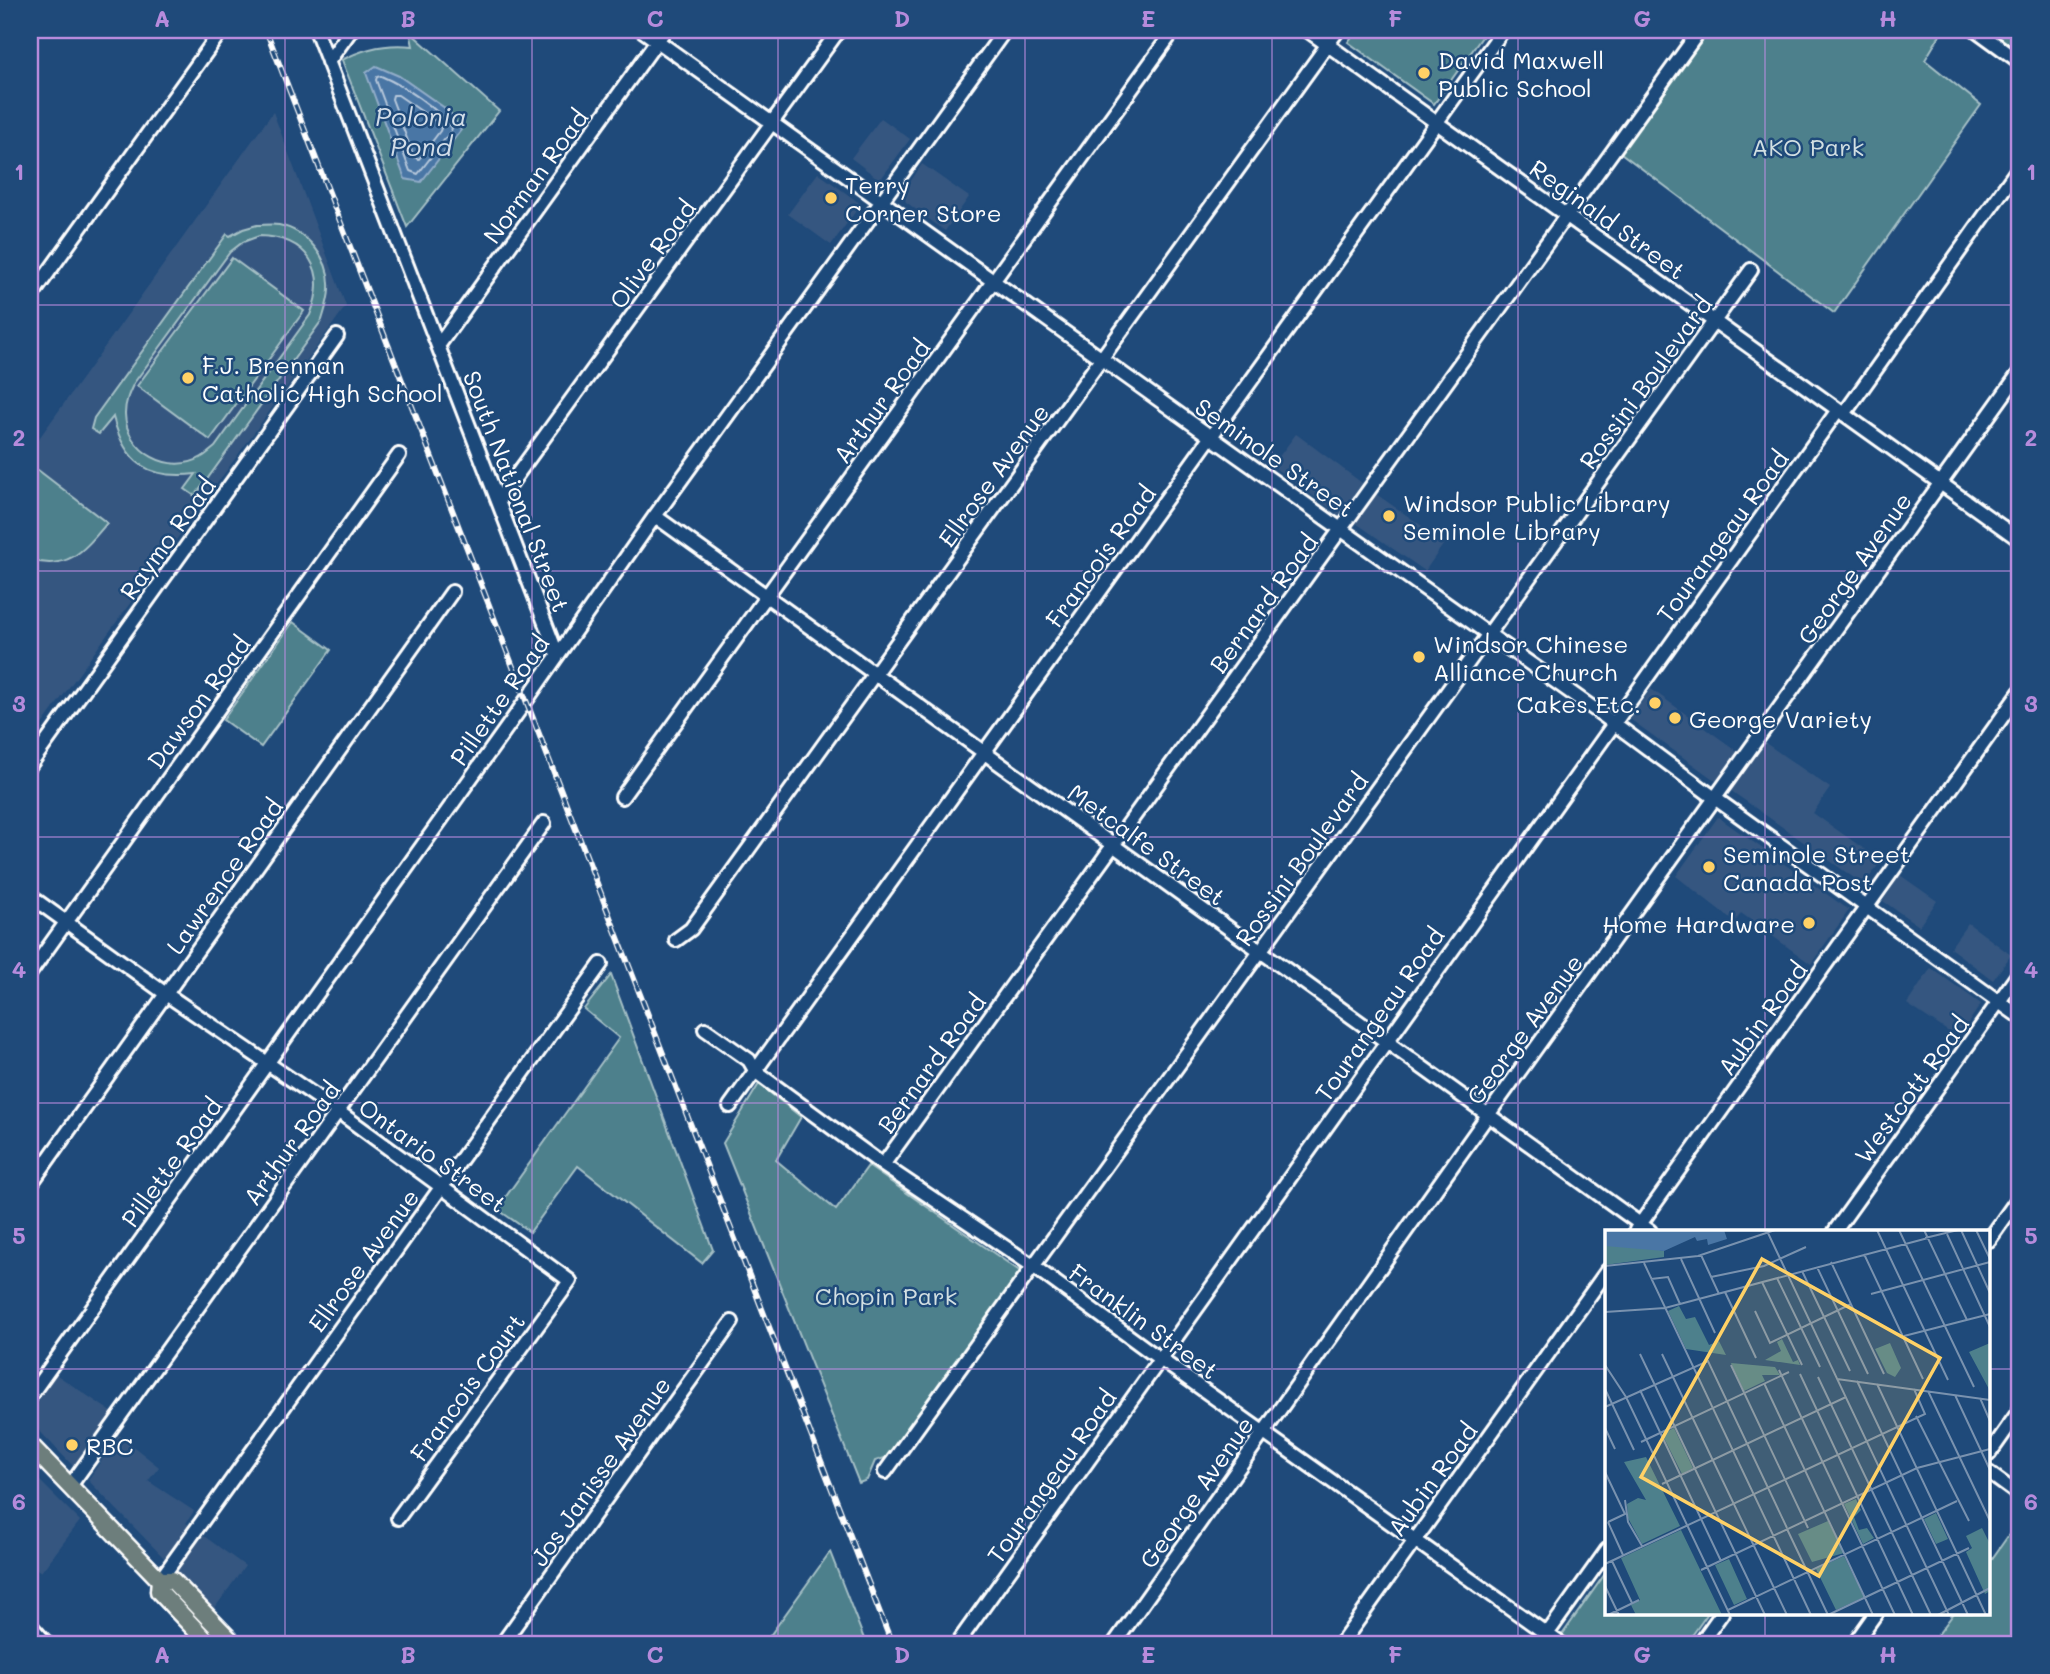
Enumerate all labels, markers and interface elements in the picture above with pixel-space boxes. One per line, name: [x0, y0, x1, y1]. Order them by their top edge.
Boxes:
text: A: [154, 3, 170, 33]
text: B: [400, 3, 416, 33]
text: C: [646, 3, 664, 33]
text: D: [894, 3, 910, 33]
text: E: [1141, 3, 1155, 33]
text: F: [1388, 3, 1402, 33]
text: G: [1633, 3, 1651, 33]
text: H: [1879, 3, 1897, 33]
place label: David Maxwell Public School: [1438, 44, 1604, 103]
marker: David Maxwell Public School: [1416, 65, 1432, 81]
water label: Polonia Pond: [375, 99, 467, 163]
street label: Norman Road: [476, 103, 594, 249]
park label: AKO Park: [1752, 131, 1864, 162]
street label: Reginald Street: [1524, 152, 1692, 286]
text: 1: [14, 156, 24, 186]
text: 1: [2026, 156, 2036, 186]
place label: Terry Corner Store: [845, 169, 1002, 228]
marker: Terry Corner Store: [823, 190, 839, 206]
street label: Olive Road: [602, 193, 702, 315]
street label: Rossini Boulevard: [1572, 289, 1718, 475]
street label: Arthur Road: [826, 333, 936, 469]
place label: F.J. Brennan Catholic High School: [202, 349, 443, 408]
street label: South National Street: [457, 366, 577, 616]
marker: F.J. Brennan Catholic High School: [180, 370, 196, 386]
street label: Seminole Street: [1189, 391, 1361, 523]
street label: Ellrose Avenue: [931, 397, 1055, 553]
text: 2: [13, 422, 25, 452]
text: 2: [2025, 422, 2037, 452]
street label: Tourangeau Road: [1649, 444, 1795, 628]
street label: Raymo Road: [112, 471, 222, 605]
street label: Francois Road: [1038, 479, 1162, 633]
street label: George Avenue: [1790, 486, 1918, 650]
place label: Windsor Public Library Seminole Library: [1403, 487, 1671, 546]
marker: Windsor Public Library Seminole Library: [1381, 508, 1397, 524]
street label: Bernard Road: [1202, 527, 1324, 679]
place label: Windsor Chinese Alliance Church: [1433, 628, 1628, 687]
street label: Dawson Road: [139, 629, 257, 775]
street label: Pillette Road: [443, 629, 555, 771]
marker: Windsor Chinese Alliance Church: [1411, 649, 1427, 665]
text: 3: [12, 688, 26, 718]
place label: Cakes Etc.: [1516, 688, 1641, 719]
text: 3: [2024, 688, 2038, 718]
marker: Cakes Etc.: [1647, 695, 1663, 711]
place label: George Variety: [1689, 703, 1872, 734]
marker: George Variety: [1667, 710, 1683, 726]
street label: Rossini Boulevard: [1228, 766, 1374, 952]
street label: Metcalfe Street: [1062, 776, 1232, 912]
street label: Lawrence Road: [159, 792, 289, 960]
place label: Seminole Street Canada Post: [1723, 838, 1910, 897]
marker: Seminole Street Canada Post: [1701, 859, 1717, 875]
place label: Home Hardware: [1602, 908, 1795, 939]
marker: Home Hardware: [1801, 915, 1817, 931]
street label: Tourangeau Road: [1307, 921, 1451, 1107]
street label: George Avenue: [1459, 948, 1589, 1110]
text: 4: [12, 954, 26, 984]
text: 4: [2024, 954, 2038, 984]
street label: Aubin Road: [1710, 955, 1814, 1081]
street label: Bernard Road: [870, 987, 992, 1139]
street label: Westcott Road: [1847, 1009, 1975, 1169]
street label: Arthur Road: [236, 1075, 346, 1211]
street label: Pillette Road: [114, 1091, 228, 1233]
street label: Ontario Street: [353, 1091, 513, 1219]
street label: Ellrose Avenue: [301, 1182, 425, 1338]
text: 5: [12, 1220, 26, 1250]
text: 5: [2024, 1220, 2038, 1250]
inset map: [1605, 1230, 1990, 1614]
street label: Franklin Street: [1063, 1256, 1225, 1386]
park label: Chopin Park: [815, 1280, 957, 1311]
street label: Francois Court: [403, 1307, 531, 1467]
street label: Jos Janisse Avenue: [523, 1370, 677, 1572]
street label: Tourangeau Road: [979, 1383, 1123, 1569]
street label: George Avenue: [1132, 1410, 1260, 1574]
street label: Aubin Road: [1380, 1416, 1484, 1542]
place label: RBC: [86, 1430, 133, 1461]
marker: RBC: [64, 1437, 80, 1453]
text: 6: [12, 1486, 26, 1516]
text: 6: [2024, 1486, 2038, 1516]
text: A: [154, 1639, 170, 1669]
text: B: [400, 1639, 416, 1669]
text: C: [646, 1639, 664, 1669]
text: D: [894, 1639, 910, 1669]
text: E: [1141, 1639, 1155, 1669]
text: F: [1388, 1639, 1402, 1669]
text: G: [1633, 1639, 1651, 1669]
text: H: [1879, 1639, 1897, 1669]

